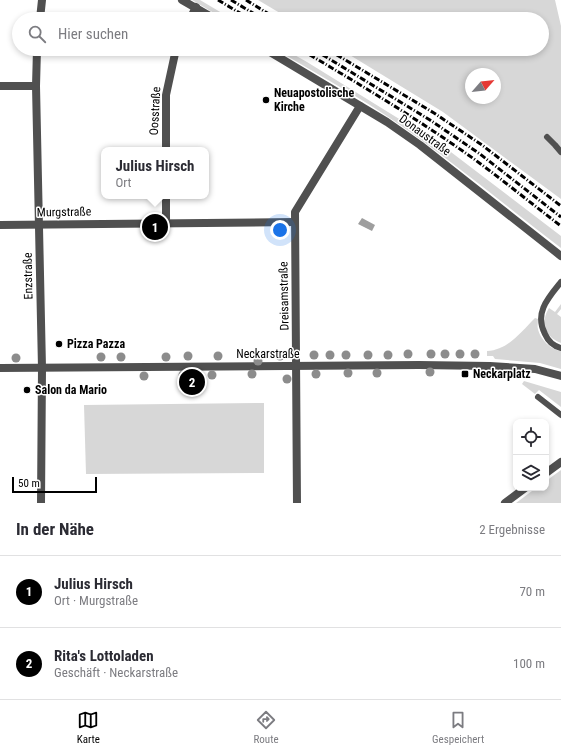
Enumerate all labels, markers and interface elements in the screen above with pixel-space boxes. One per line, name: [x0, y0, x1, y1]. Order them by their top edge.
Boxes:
search box: [12, 12, 549, 56]
icon: search: [26, 23, 48, 45]
text: Hier suchen: [58, 25, 128, 43]
north arrow: [465, 68, 501, 104]
street label: Oosstraße: [147, 86, 163, 136]
place label: Neuapostolische Kirche: [274, 86, 354, 114]
marker: Neuapostolische Kirche: [261, 95, 271, 105]
street label: Donaustraße: [396, 112, 454, 159]
popup: [101, 147, 209, 199]
text: Julius Hirsch: [116, 157, 194, 175]
text: Ort: [116, 175, 131, 190]
street label: Murgstraße: [37, 205, 92, 219]
pin: 1: [142, 212, 168, 242]
your location: [270, 220, 290, 240]
street label: Enzstraße: [21, 252, 35, 300]
street label: Dreisamstraße: [276, 261, 292, 331]
place label: Pizza Pazza: [67, 337, 125, 351]
marker: Pizza Pazza: [54, 339, 64, 349]
street label: Neckarstraße: [236, 347, 300, 361]
pin: 2: [179, 367, 205, 397]
place label: Neckarplatz: [473, 367, 531, 381]
marker: Neckarplatz: [460, 369, 470, 379]
place label: Salon da Mario: [35, 383, 107, 397]
marker: Salon da Mario: [22, 385, 32, 395]
map controls: [513, 419, 549, 491]
button: locate: [513, 419, 549, 455]
button: layers: [513, 455, 549, 491]
scale bar: [12, 475, 97, 494]
text: 50 m: [18, 477, 40, 490]
text: In der Nähe: [16, 519, 94, 539]
text: 2 Ergebnisse: [479, 522, 545, 537]
text: Julius Hirsch: [54, 575, 133, 593]
text: 1: [26, 584, 32, 599]
text: 70 m: [519, 584, 545, 599]
text: Ort · Murgstraße: [54, 593, 138, 608]
text: Rita's Lottoladen: [54, 647, 154, 665]
text: 2: [26, 656, 32, 671]
text: 100 m: [513, 656, 545, 671]
text: Geschäft · Neckarstraße: [54, 665, 178, 680]
tab: Karte: [77, 709, 100, 746]
tab: Route: [253, 709, 279, 746]
tab: Gespeichert: [432, 709, 484, 746]

